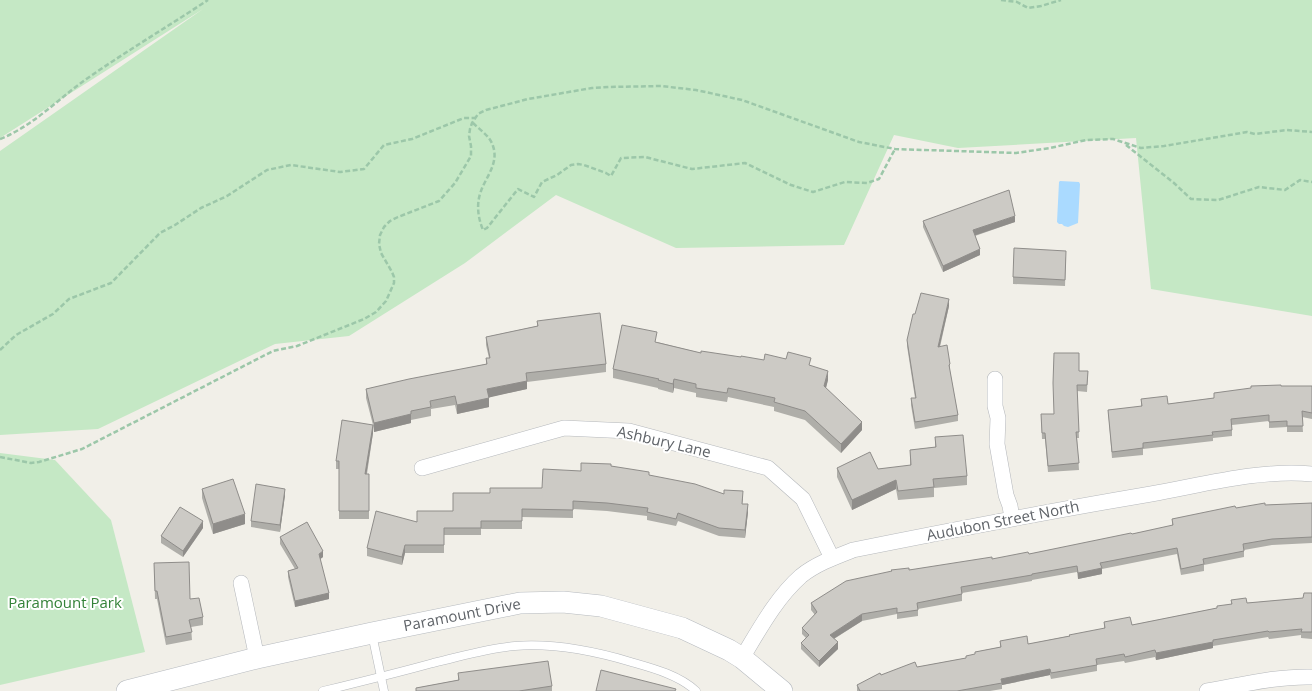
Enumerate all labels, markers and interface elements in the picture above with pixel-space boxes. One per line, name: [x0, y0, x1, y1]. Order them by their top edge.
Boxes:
street label: Ashbury Lane: [615, 421, 713, 462]
street label: Audubon Street North: [925, 495, 1081, 545]
park label: Paramount Park: [8, 592, 122, 612]
street label: Paramount Drive: [401, 593, 522, 635]

